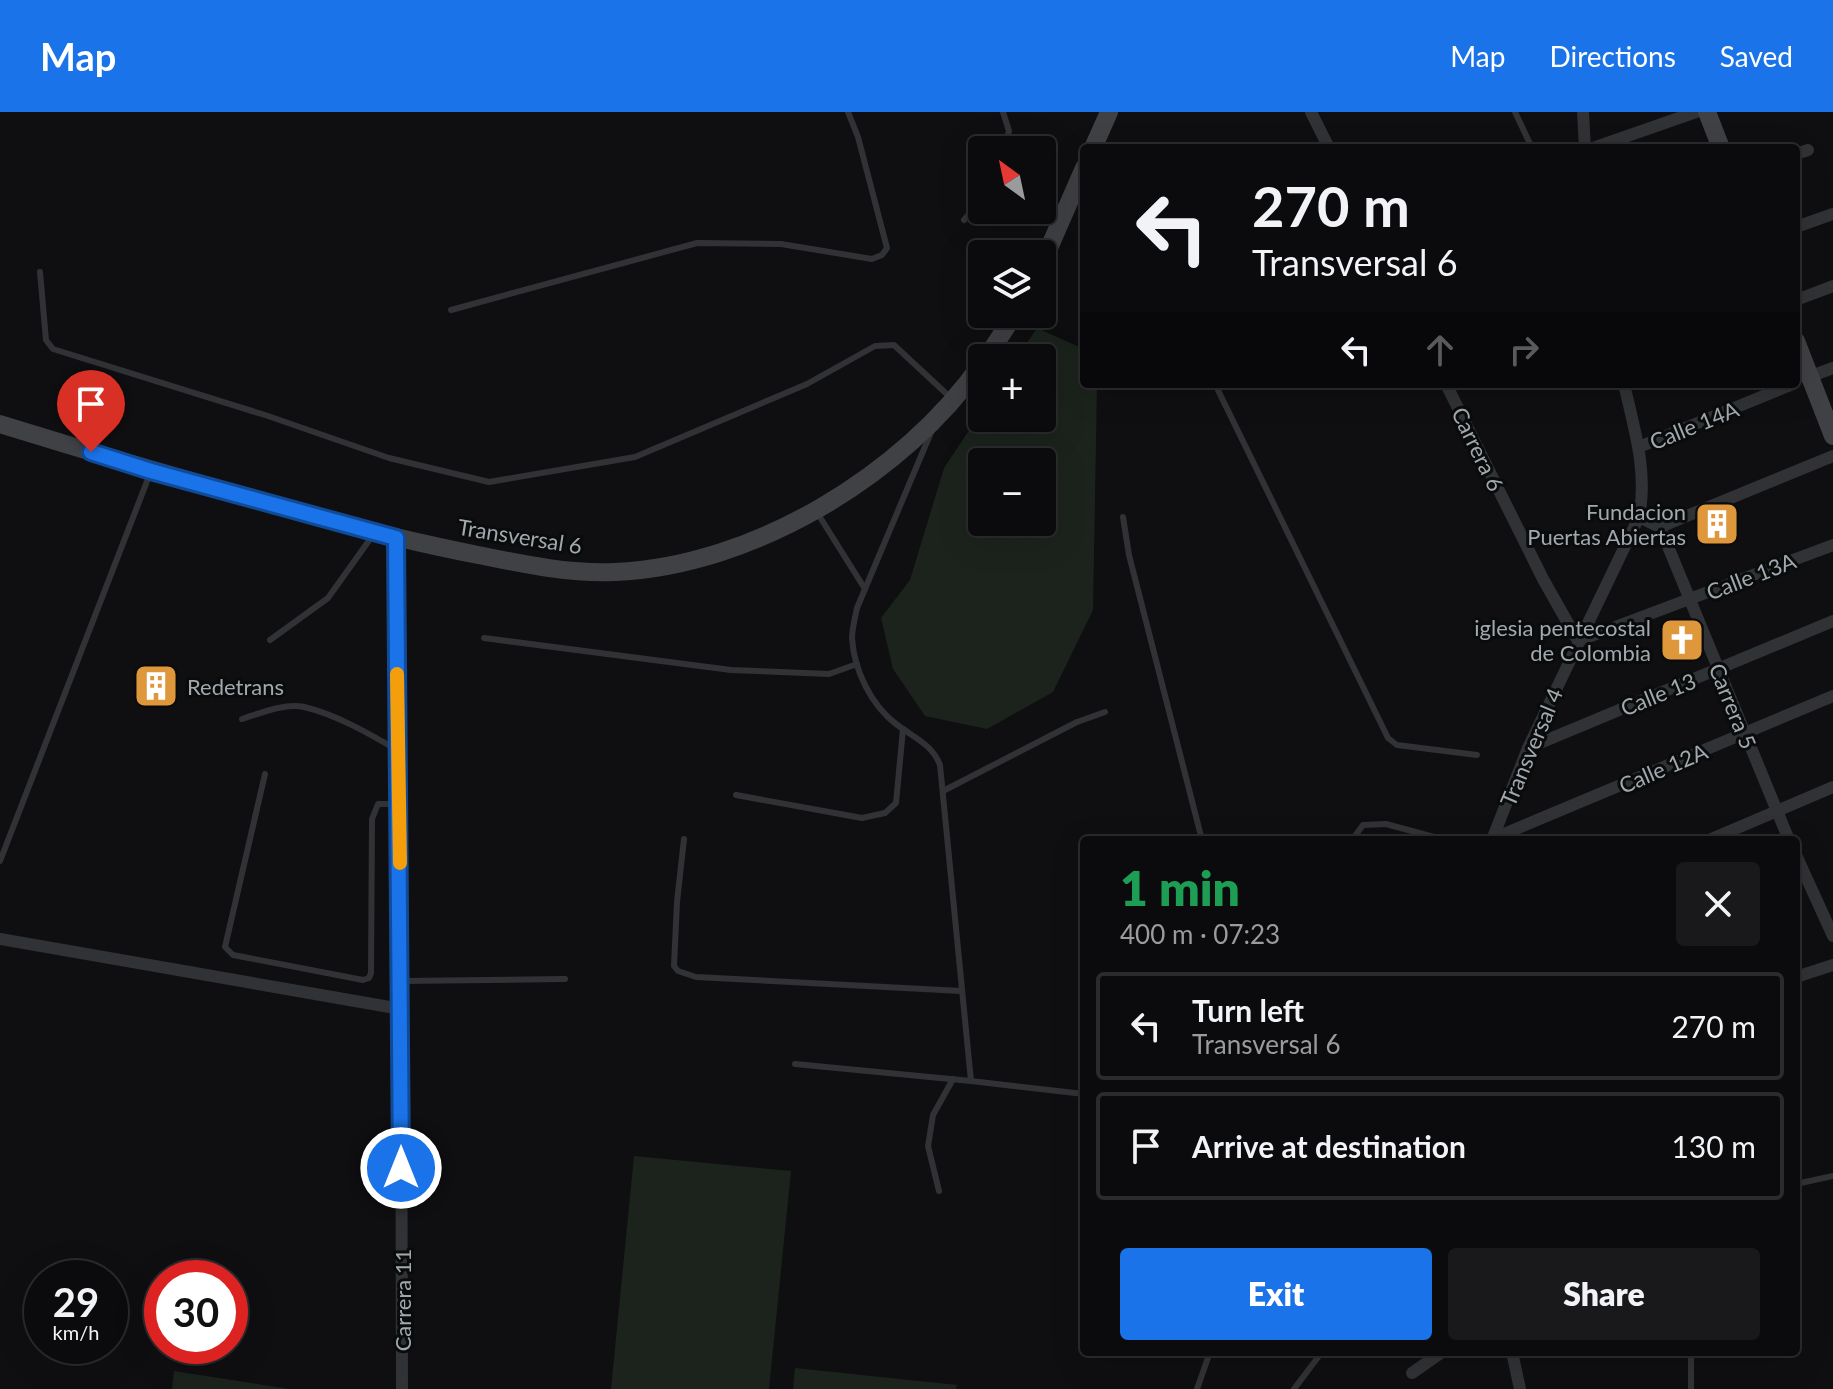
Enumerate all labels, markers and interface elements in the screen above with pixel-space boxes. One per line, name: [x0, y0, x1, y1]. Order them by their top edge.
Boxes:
text: Map: [40, 33, 116, 79]
text: Map: [1450, 39, 1505, 73]
text: Directions: [1549, 39, 1676, 73]
text: Saved: [1720, 39, 1793, 73]
north arrow: [968, 136, 1056, 224]
map controls: [968, 136, 1056, 536]
text: 270 m: [1252, 172, 1410, 239]
icon: left: [1120, 176, 1224, 280]
button: layers: [968, 240, 1056, 328]
text: Transversal 6: [1252, 240, 1458, 284]
icon: left: [1334, 328, 1378, 372]
icon: ahead: [1418, 328, 1462, 372]
icon: right: [1502, 328, 1546, 372]
button: +: [968, 344, 1056, 432]
pin: [57, 370, 125, 452]
icon: arrive: [69, 382, 113, 426]
street label: Calle 14A: [1646, 395, 1743, 455]
street label: Carrera 6: [1446, 403, 1510, 495]
button: −: [968, 448, 1056, 536]
place label: Fundacion Puertas Abiertas: [1527, 498, 1686, 550]
building icon: Fundacion Puertas Abiertas: [1693, 500, 1741, 548]
street label: Transversal 6: [456, 513, 584, 559]
street label: Calle 13A: [1702, 547, 1800, 605]
place label: iglesia pentecostal de Colombia: [1474, 614, 1651, 666]
church icon: iglesia pentecostal de Colombia: [1658, 616, 1706, 664]
street label: Carrera 5: [1704, 659, 1762, 753]
building icon: Redetrans: [132, 662, 180, 710]
street label: Calle 13: [1616, 667, 1700, 721]
place label: Redetrans: [187, 673, 284, 700]
street label: Transversal 4: [1494, 684, 1568, 810]
street label: Calle 12A: [1615, 737, 1711, 799]
text: 1 min: [1120, 859, 1240, 916]
button: close: [1676, 862, 1760, 946]
text: 400 m · 07:23: [1120, 918, 1280, 950]
text: Turn left: [1192, 992, 1304, 1028]
icon: left: [1124, 1004, 1168, 1048]
text: 270 m: [1671, 1008, 1756, 1044]
text: Transversal 6: [1192, 1028, 1340, 1060]
icon: arrive: [1124, 1124, 1168, 1168]
position arrow: [359, 1126, 443, 1210]
text: Arrive at destination: [1192, 1128, 1466, 1164]
text: 130 m: [1671, 1128, 1756, 1164]
button: Exit: [1120, 1248, 1432, 1340]
button: Share: [1448, 1248, 1760, 1340]
street label: Carrera 11: [389, 1249, 416, 1351]
speed limit sign: 30: [144, 1260, 248, 1364]
text: 29: [53, 1278, 99, 1326]
text: km/h: [53, 1320, 99, 1344]

